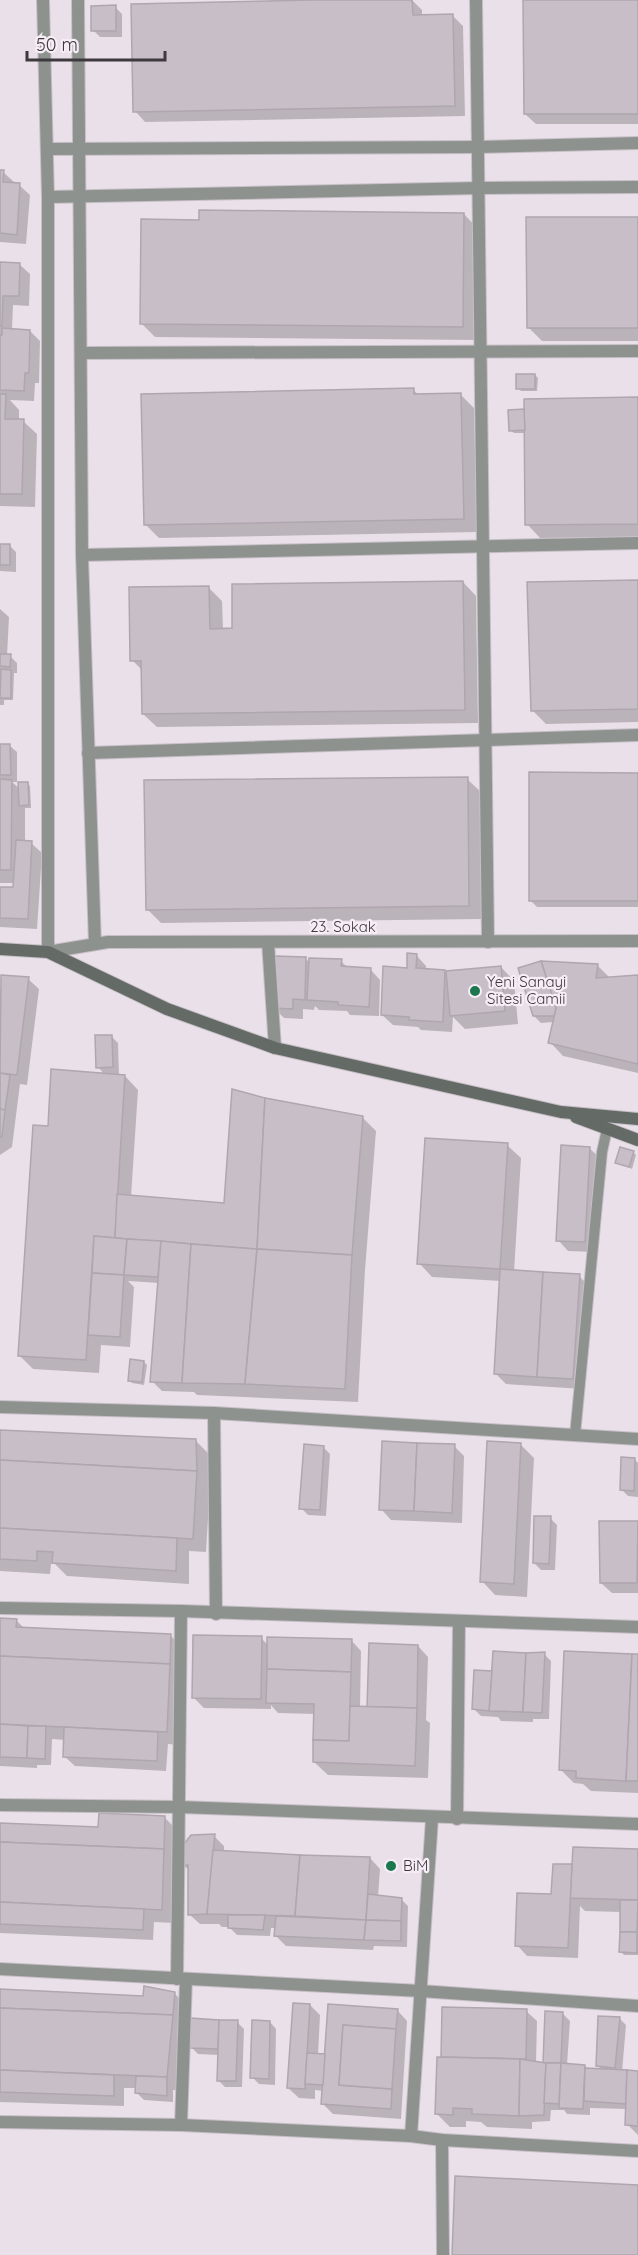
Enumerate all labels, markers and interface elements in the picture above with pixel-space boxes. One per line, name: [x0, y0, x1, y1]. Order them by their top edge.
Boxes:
scale bar: [27, 24, 165, 62]
text: 50 m: [36, 33, 78, 56]
street label: 23. Sokak: [310, 917, 376, 936]
place label: Yeni Sanayi Sitesi Camii: [487, 972, 566, 1008]
marker: Yeni Sanayi Sitesi Camii: [468, 984, 482, 998]
place label: BiM: [403, 1856, 428, 1875]
marker: BiM: [384, 1859, 398, 1873]

